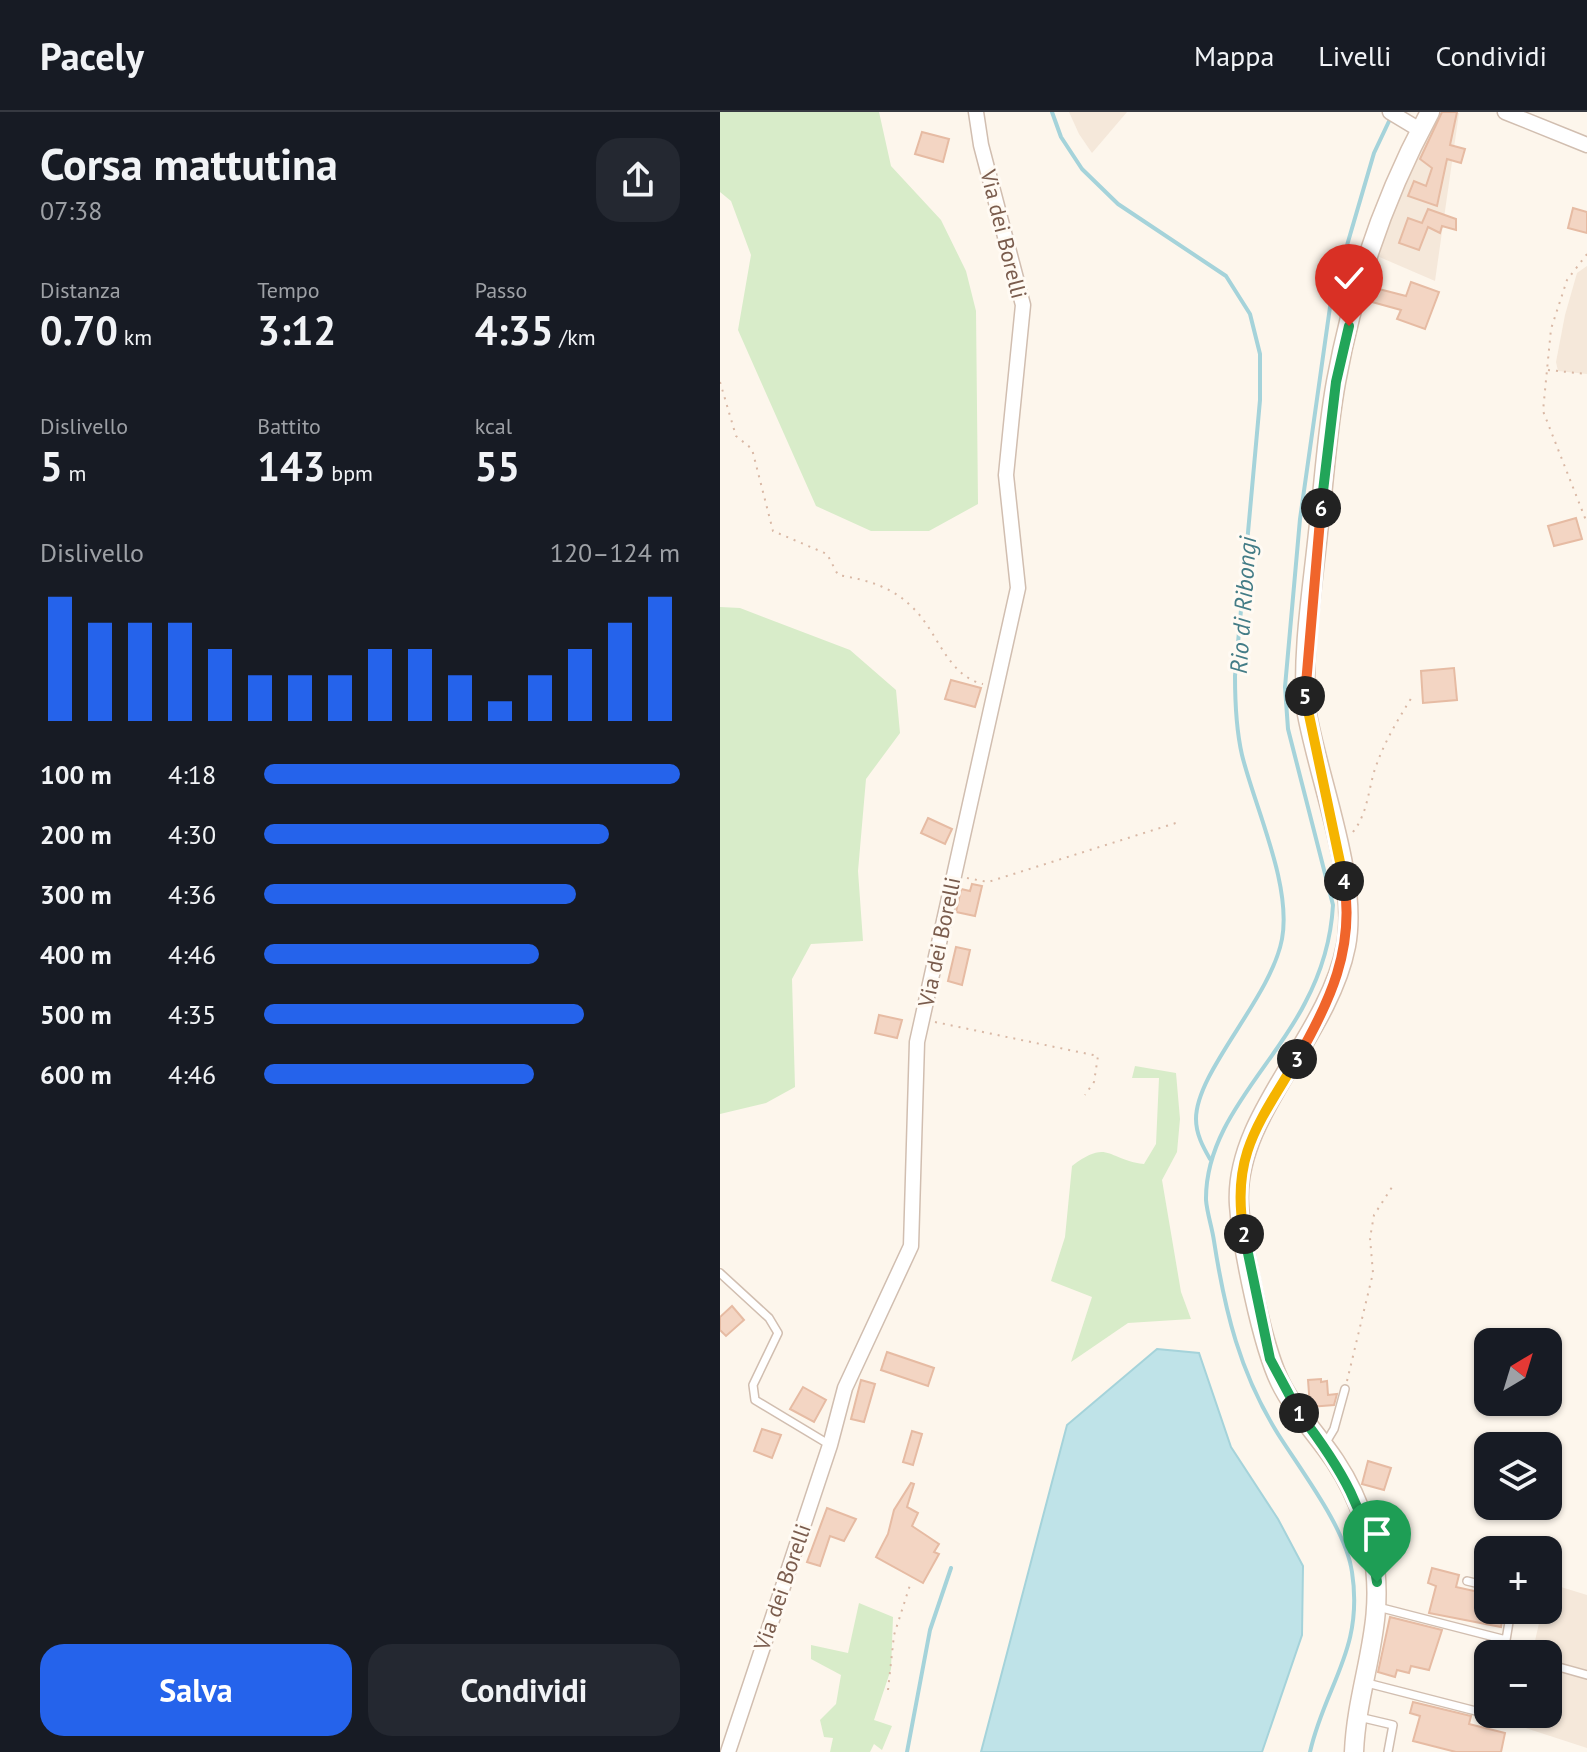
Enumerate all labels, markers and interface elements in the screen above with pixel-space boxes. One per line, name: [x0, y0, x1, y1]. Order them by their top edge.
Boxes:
text: Pacely: [40, 31, 144, 80]
text: Mappa: [1194, 37, 1274, 74]
text: Livelli: [1318, 37, 1392, 74]
text: Condividi: [1436, 37, 1547, 74]
text: Corsa mattutina: [40, 135, 338, 192]
button: share: [596, 138, 680, 222]
street label: Via dei Borelli: [974, 166, 1034, 301]
text: 07:38: [40, 194, 102, 227]
pin: [1315, 244, 1383, 326]
icon: check: [1327, 256, 1371, 300]
text: Distanza: [40, 276, 121, 304]
text: Tempo: [257, 276, 319, 304]
text: Passo: [475, 276, 527, 304]
text: 0.70: [40, 304, 118, 356]
text: 3:12: [257, 304, 336, 356]
text: 4:35: [475, 304, 553, 356]
text: km: [118, 323, 152, 351]
text: /km: [553, 323, 596, 351]
text: Dislivello: [40, 412, 128, 440]
text: Battito: [257, 412, 321, 440]
text: kcal: [475, 412, 512, 440]
text: 5: [40, 440, 63, 492]
text: 143: [257, 440, 325, 492]
text: 55: [475, 440, 520, 492]
text: m: [63, 459, 86, 487]
text: bpm: [325, 459, 373, 487]
pin: 6: [1301, 488, 1341, 528]
text: 6: [1315, 494, 1327, 522]
water label: Rio di Ribongi: [1223, 535, 1263, 675]
text: Dislivello: [40, 536, 144, 569]
text: 120–124 m: [550, 536, 680, 569]
pin: 5: [1285, 676, 1325, 716]
text: 5: [1299, 682, 1311, 710]
text: 100 m: [40, 758, 112, 791]
text: 4:18: [168, 758, 216, 791]
text: 200 m: [40, 818, 112, 851]
text: 4:30: [168, 818, 216, 851]
pin: 4: [1324, 861, 1364, 901]
text: 4: [1338, 867, 1350, 895]
street label: Via dei Borelli: [911, 875, 966, 1010]
text: 300 m: [40, 878, 112, 911]
text: 4:36: [168, 878, 216, 911]
text: 400 m: [40, 938, 112, 971]
text: 4:46: [168, 938, 216, 971]
text: 500 m: [40, 998, 112, 1031]
text: 4:35: [168, 998, 216, 1031]
pin: 3: [1277, 1039, 1317, 1079]
text: 3: [1291, 1045, 1303, 1073]
text: 600 m: [40, 1058, 112, 1091]
text: 4:46: [168, 1058, 216, 1091]
pin: 2: [1224, 1214, 1264, 1254]
text: 2: [1238, 1220, 1250, 1248]
north arrow: [1474, 1328, 1562, 1416]
map controls: [1474, 1328, 1562, 1728]
pin: 1: [1279, 1393, 1319, 1433]
text: 1: [1293, 1399, 1305, 1427]
button: layers: [1474, 1432, 1562, 1520]
pin: [1343, 1500, 1411, 1582]
icon: arrive: [1355, 1512, 1399, 1556]
street label: Via dei Borelli: [747, 1520, 817, 1655]
button: +: [1474, 1536, 1562, 1624]
button: −: [1474, 1640, 1562, 1728]
button: Salva: [40, 1644, 352, 1736]
button: Condividi: [368, 1644, 680, 1736]

